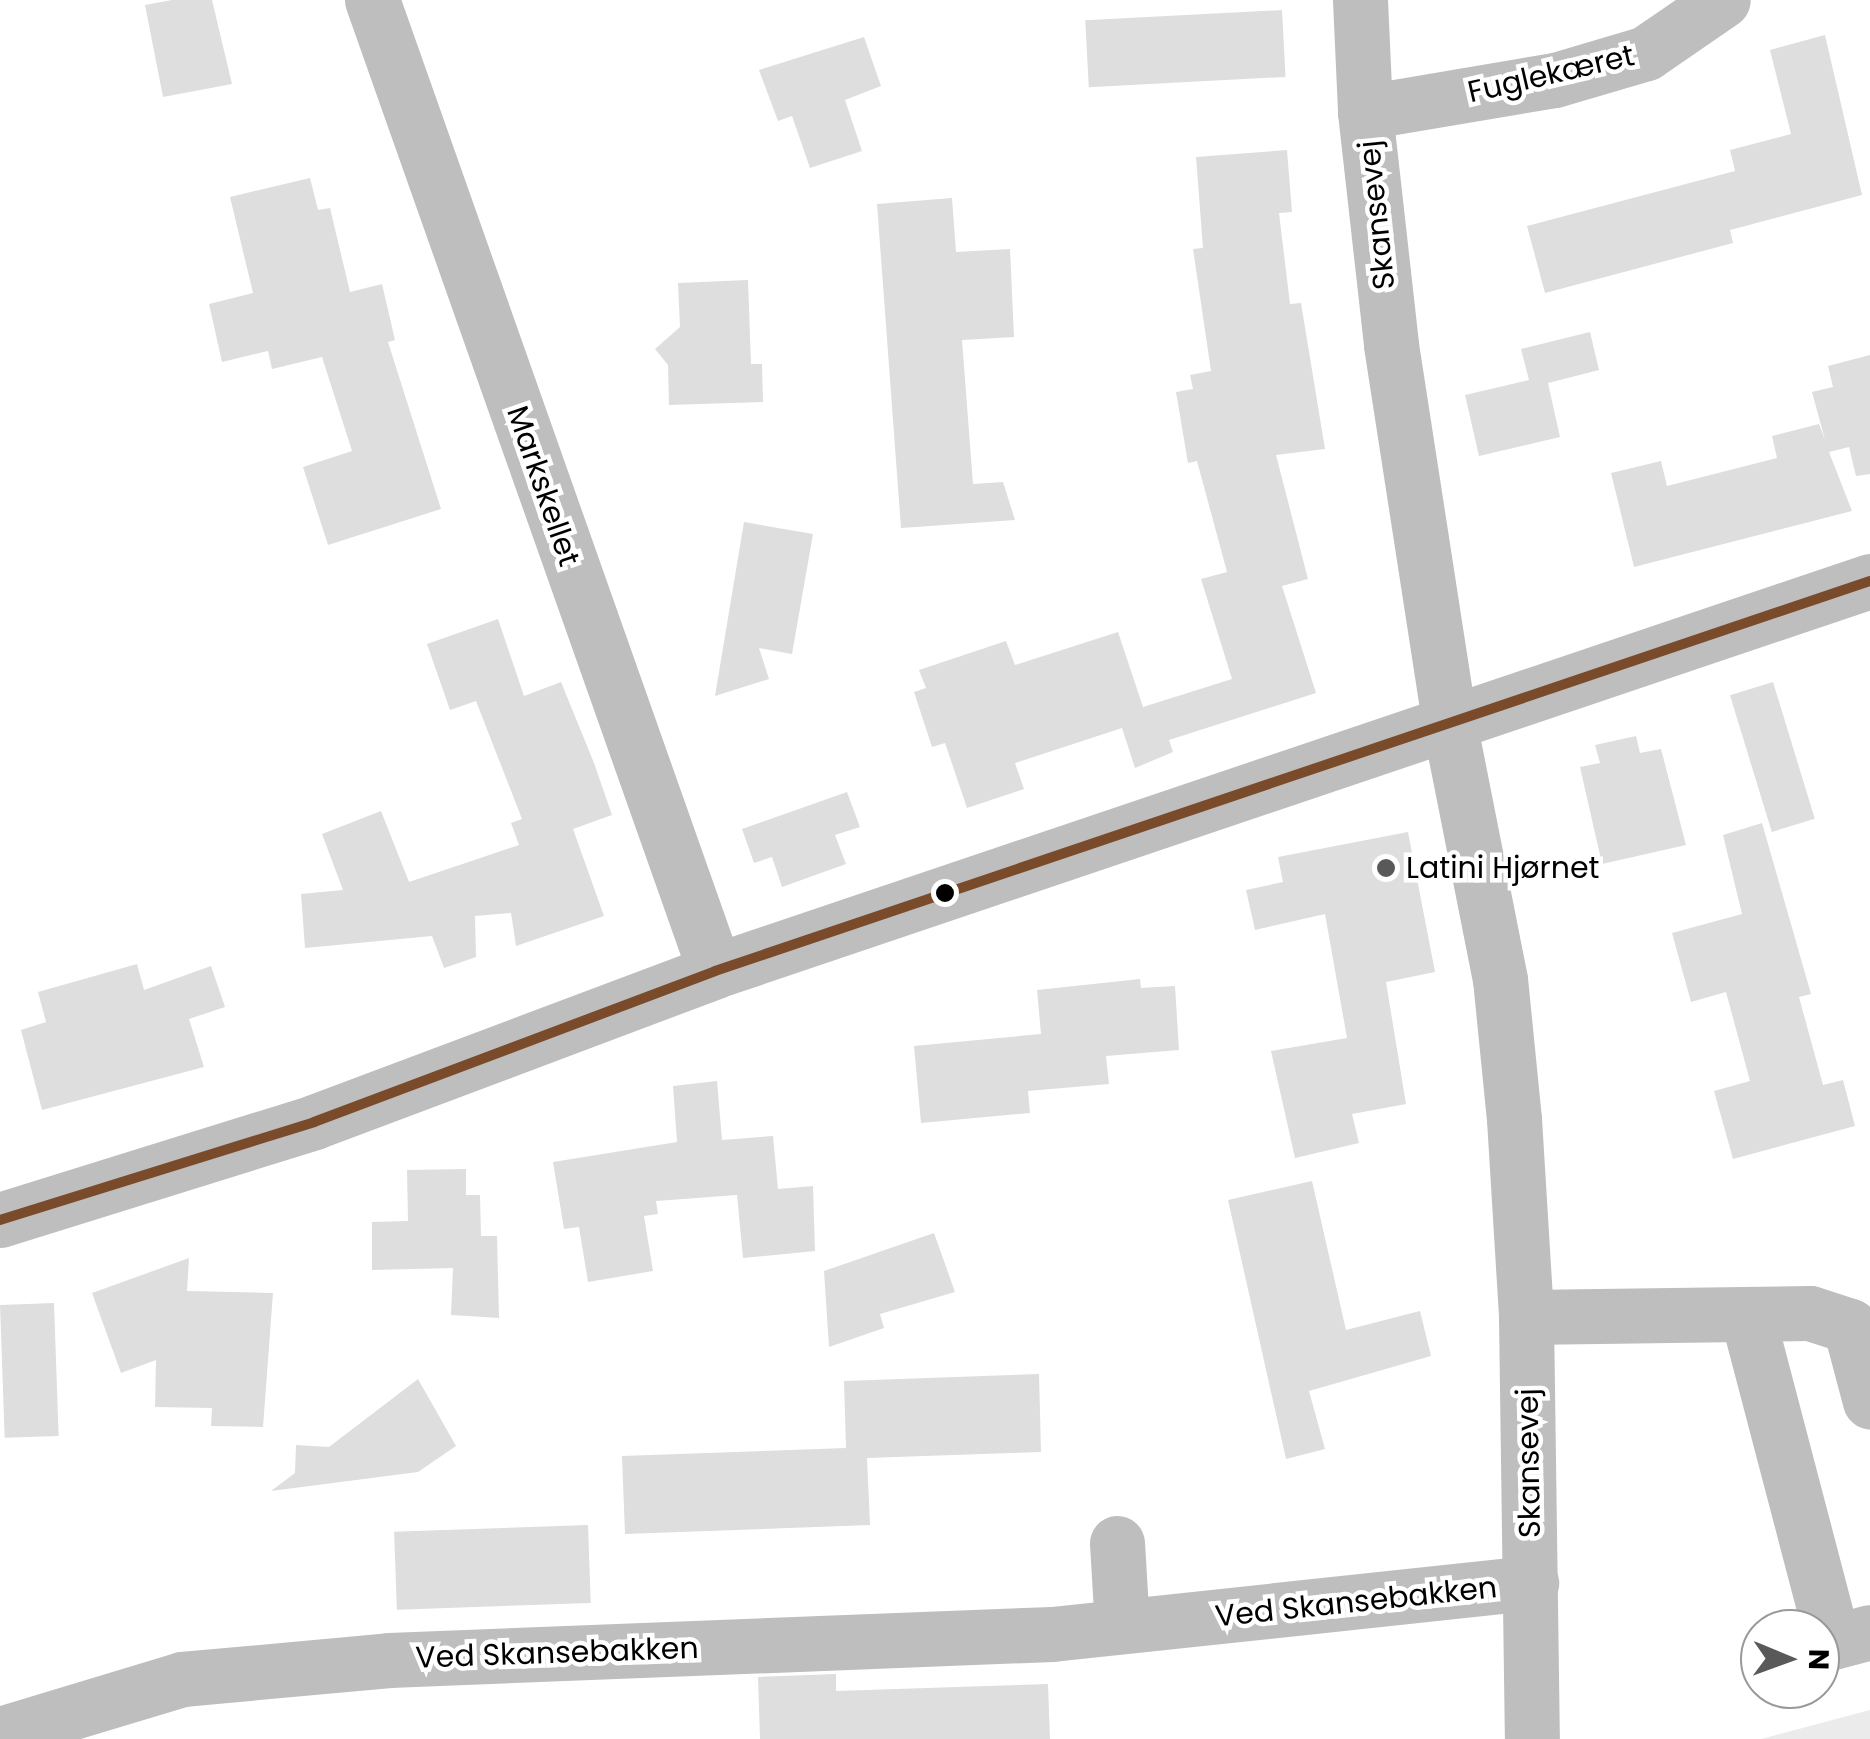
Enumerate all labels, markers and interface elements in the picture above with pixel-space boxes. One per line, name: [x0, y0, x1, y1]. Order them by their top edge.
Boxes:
street label: Fuglekæret: [1464, 37, 1638, 111]
street label: Skansevej: [1351, 139, 1403, 291]
street label: Markskellet: [499, 401, 587, 571]
place label: Latini Hjørnet: [1406, 850, 1599, 886]
marker: Latini Hjørnet: [1375, 857, 1397, 879]
unlabelled marker: [935, 883, 955, 903]
street label: Skansevej: [1510, 1388, 1548, 1538]
street label: Ved Skansebakken: [1213, 1569, 1499, 1635]
north arrow: [1740, 1609, 1840, 1709]
street label: Ved Skansebakken: [415, 1630, 699, 1676]
text: N: [1799, 1649, 1838, 1670]

